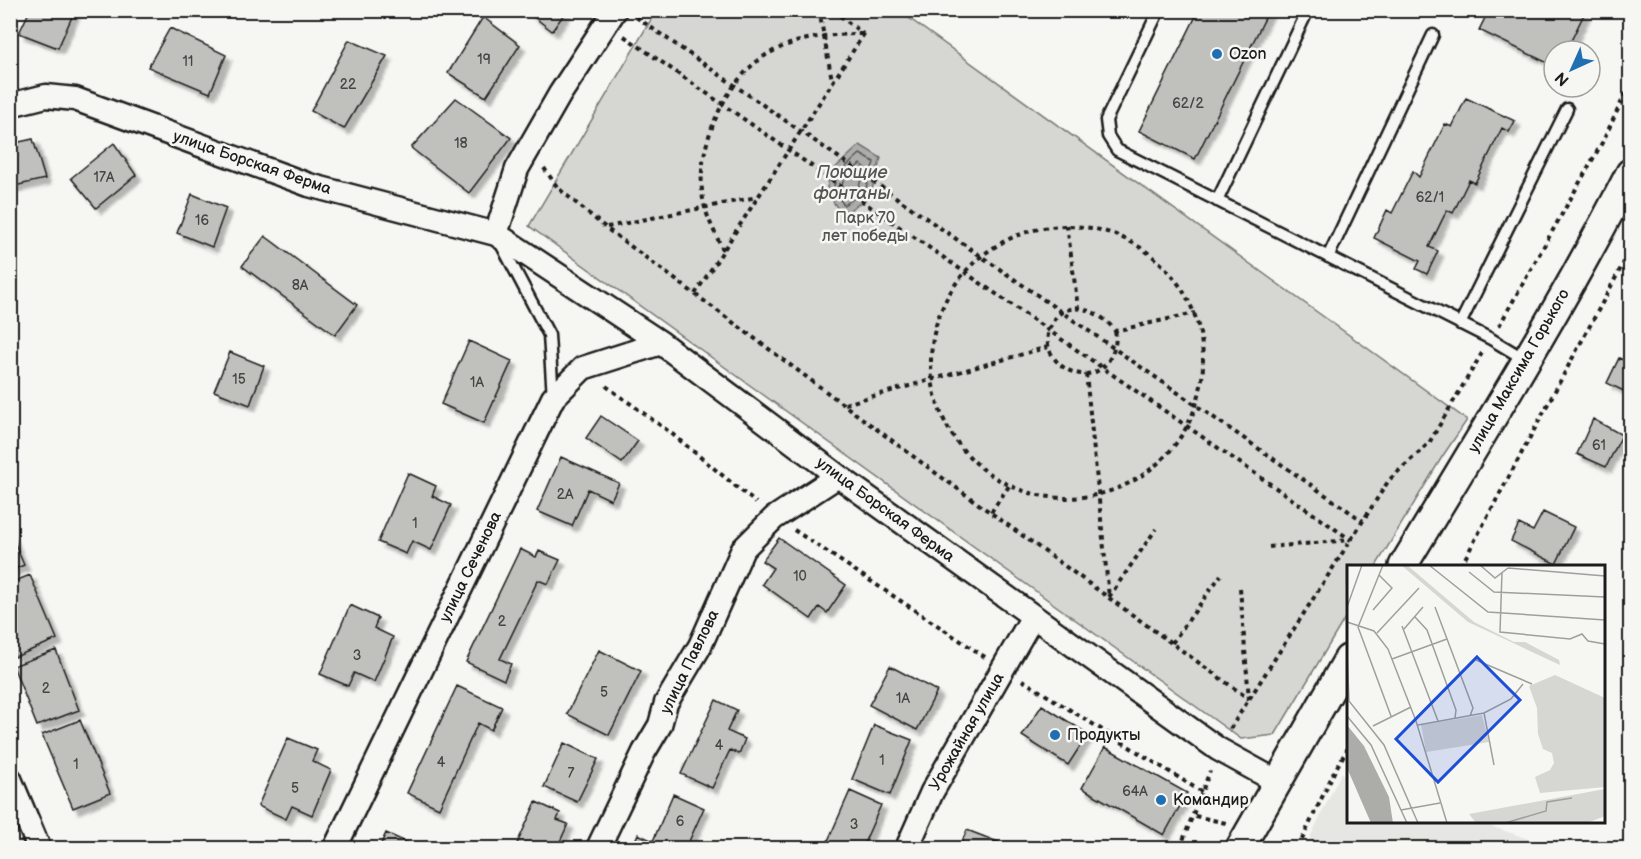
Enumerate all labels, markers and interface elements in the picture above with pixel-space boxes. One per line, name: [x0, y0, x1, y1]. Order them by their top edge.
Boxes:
north arrow: [1542, 39, 1602, 99]
place label: Ozon: [1229, 45, 1267, 64]
marker: Ozon: [1210, 47, 1224, 61]
house number: 19: [477, 51, 491, 68]
house number: 11: [183, 53, 193, 70]
text: N: [1551, 68, 1573, 90]
house number: 22: [340, 76, 357, 93]
house number: 62/2: [1172, 95, 1204, 112]
street label: улица Борская Ферма: [170, 127, 334, 199]
house number: 18: [454, 135, 468, 152]
water label: Поющие фонтаны: [814, 162, 890, 204]
house number: 17А: [94, 169, 115, 186]
house number: 62/1: [1416, 189, 1444, 206]
park label: Парк 70 лет победы: [822, 209, 908, 246]
house number: 16: [195, 212, 209, 229]
house number: 8А: [292, 277, 309, 294]
street label: улица Максима Горького: [1464, 286, 1574, 456]
house number: 15: [232, 371, 246, 388]
house number: 1А: [470, 374, 484, 391]
house number: 61: [1592, 437, 1606, 454]
street label: улица Борская Ферма: [812, 453, 958, 567]
house number: 2А: [557, 486, 574, 503]
street label: улица Сеченова: [436, 508, 506, 625]
house number: 1: [412, 515, 418, 532]
inset map: [1347, 565, 1605, 823]
house number: 10: [793, 568, 807, 585]
street label: улица Павлова: [657, 606, 724, 717]
house number: 2: [498, 613, 507, 630]
house number: 3: [353, 647, 361, 664]
street label: Урожайная улица: [926, 669, 1009, 794]
house number: 2: [42, 680, 51, 697]
house number: 5: [600, 684, 608, 701]
house number: 1А: [896, 690, 910, 707]
place label: Продукты: [1067, 726, 1140, 745]
marker: Продукты: [1048, 728, 1062, 742]
house number: 4: [715, 737, 724, 754]
house number: 1: [879, 752, 885, 769]
house number: 4: [437, 754, 446, 771]
house number: 1: [73, 756, 79, 773]
house number: 7: [568, 765, 575, 782]
house number: 5: [291, 780, 299, 797]
house number: 64А: [1122, 783, 1148, 800]
place label: Командир: [1173, 791, 1248, 810]
marker: Командир: [1154, 793, 1168, 807]
house number: 6: [676, 813, 685, 830]
house number: 3: [850, 816, 858, 833]

